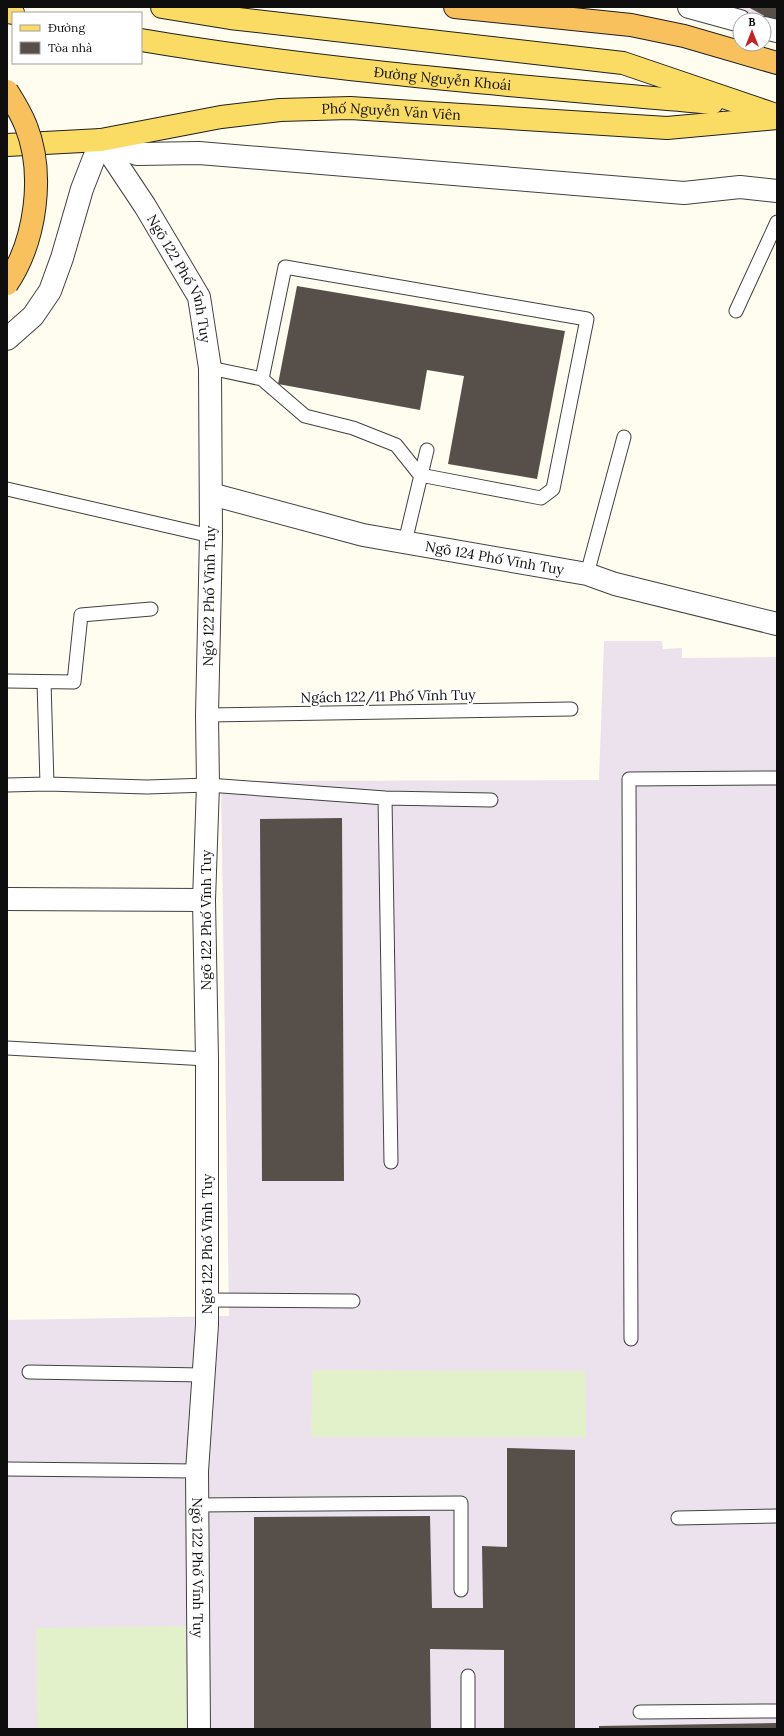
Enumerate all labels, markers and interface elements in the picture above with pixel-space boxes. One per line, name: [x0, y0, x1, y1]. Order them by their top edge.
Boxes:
legend: [12, 12, 142, 64]
north arrow: [732, 12, 772, 52]
text: B: [748, 15, 756, 29]
text: Đường: [48, 20, 85, 35]
text: Tòa nhà: [48, 40, 92, 55]
street label: Đường Nguyễn Khoái: [373, 63, 512, 94]
street label: Phố Nguyễn Văn Viên: [321, 99, 462, 124]
street label: Ngõ 122 Phố Vĩnh Tuy: [143, 211, 215, 345]
street label: Ngõ 122 Phố Vĩnh Tuy: [199, 525, 219, 666]
street label: Ngõ 124 Phố Vĩnh Tuy: [424, 537, 566, 579]
street label: Ngách 122/11 Phố Vĩnh Tuy: [300, 685, 476, 707]
street label: Ngõ 122 Phố Vĩnh Tuy: [197, 849, 215, 990]
street label: Ngõ 122 Phố Vĩnh Tuy: [198, 1173, 216, 1314]
street label: Ngõ 122 Phố Vĩnh Tuy: [188, 1497, 207, 1639]

